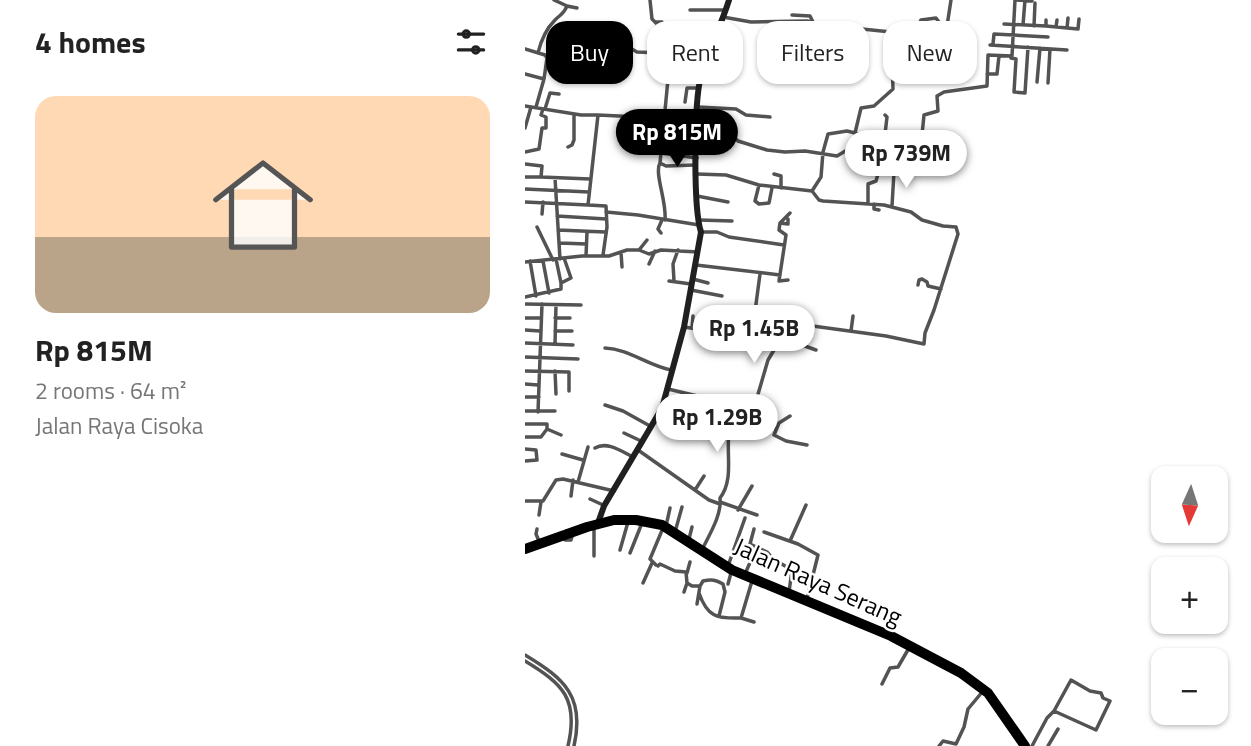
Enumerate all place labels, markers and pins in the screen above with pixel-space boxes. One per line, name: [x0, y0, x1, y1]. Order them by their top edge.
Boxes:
pin: Rp 815M: [612, 110, 742, 169]
pin: Rp 739M: [841, 130, 971, 190]
pin: Rp 1.45B: [682, 306, 826, 365]
pin: Rp 1.29B: [645, 394, 789, 454]

